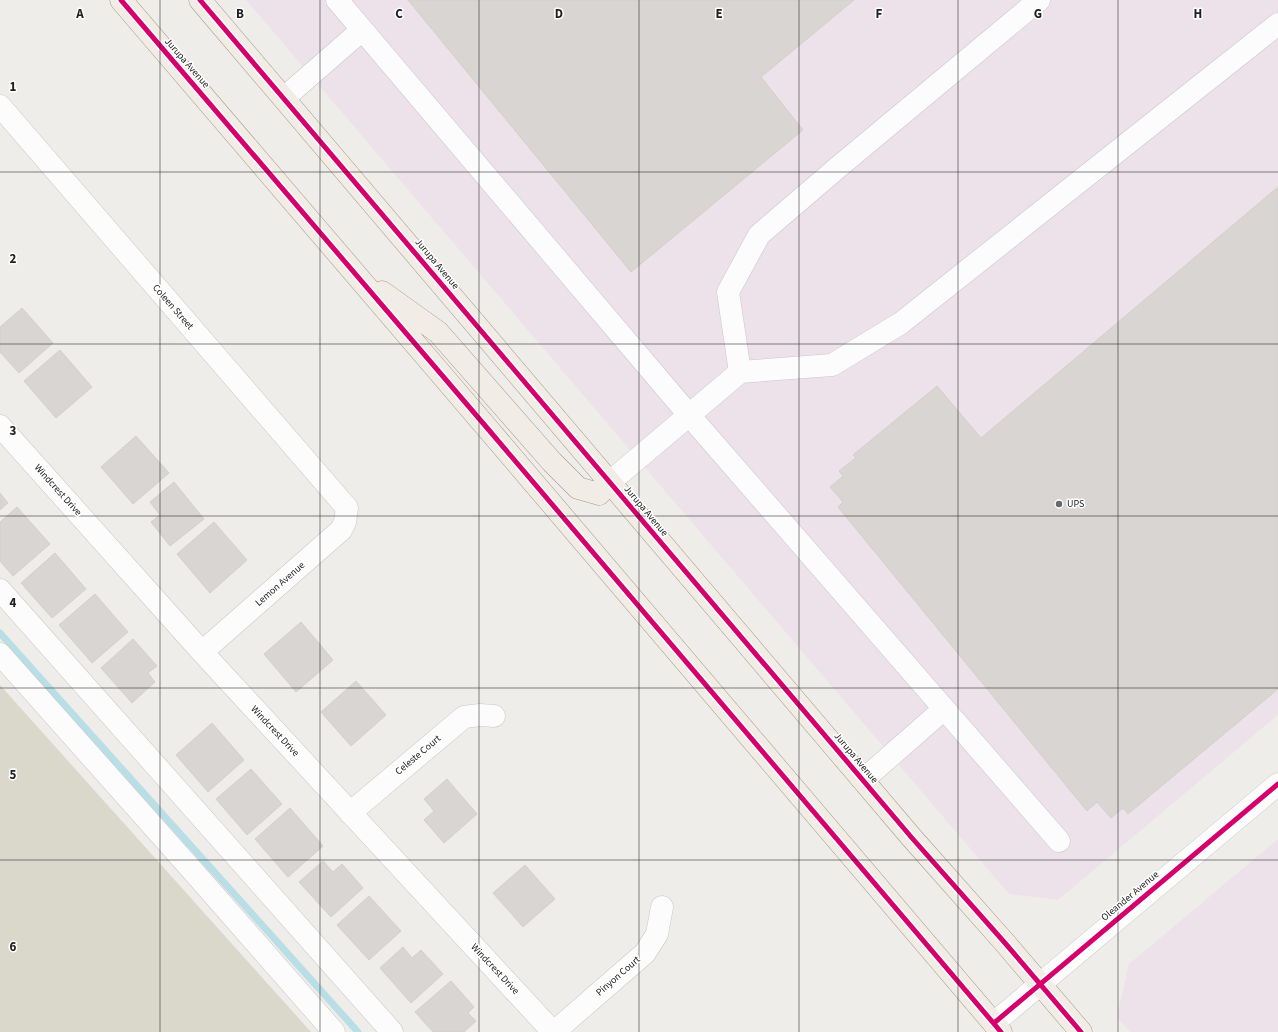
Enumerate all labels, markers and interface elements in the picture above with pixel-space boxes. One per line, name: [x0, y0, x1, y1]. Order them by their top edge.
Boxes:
text: A: [75, 5, 84, 23]
text: B: [236, 5, 244, 23]
text: C: [395, 5, 403, 23]
text: D: [555, 5, 563, 23]
text: E: [715, 5, 723, 23]
text: F: [876, 5, 883, 23]
text: G: [1034, 5, 1042, 23]
text: H: [1194, 5, 1202, 23]
street label: Jurupa Avenue: [161, 35, 213, 91]
text: 1: [10, 78, 17, 96]
street label: Jurupa Avenue: [412, 236, 462, 292]
text: 2: [10, 250, 17, 268]
street label: Coleen Street: [149, 281, 197, 333]
text: 3: [10, 422, 17, 440]
street label: Windcrest Drive: [31, 461, 85, 519]
street label: Jurupa Avenue: [621, 483, 671, 539]
place label: UPS: [1067, 497, 1084, 511]
marker: UPS: [1054, 499, 1064, 509]
street label: Lemon Avenue: [252, 558, 308, 610]
text: 4: [10, 594, 17, 612]
street label: Windcrest Drive: [248, 702, 302, 760]
street label: Jurupa Avenue: [831, 730, 881, 786]
street label: Celeste Court: [392, 731, 444, 778]
text: 5: [10, 766, 17, 784]
street label: Oleander Avenue: [1098, 868, 1162, 924]
text: 6: [10, 938, 17, 956]
street label: Windcrest Drive: [468, 940, 522, 998]
street label: Pinyon Court: [593, 952, 644, 999]

